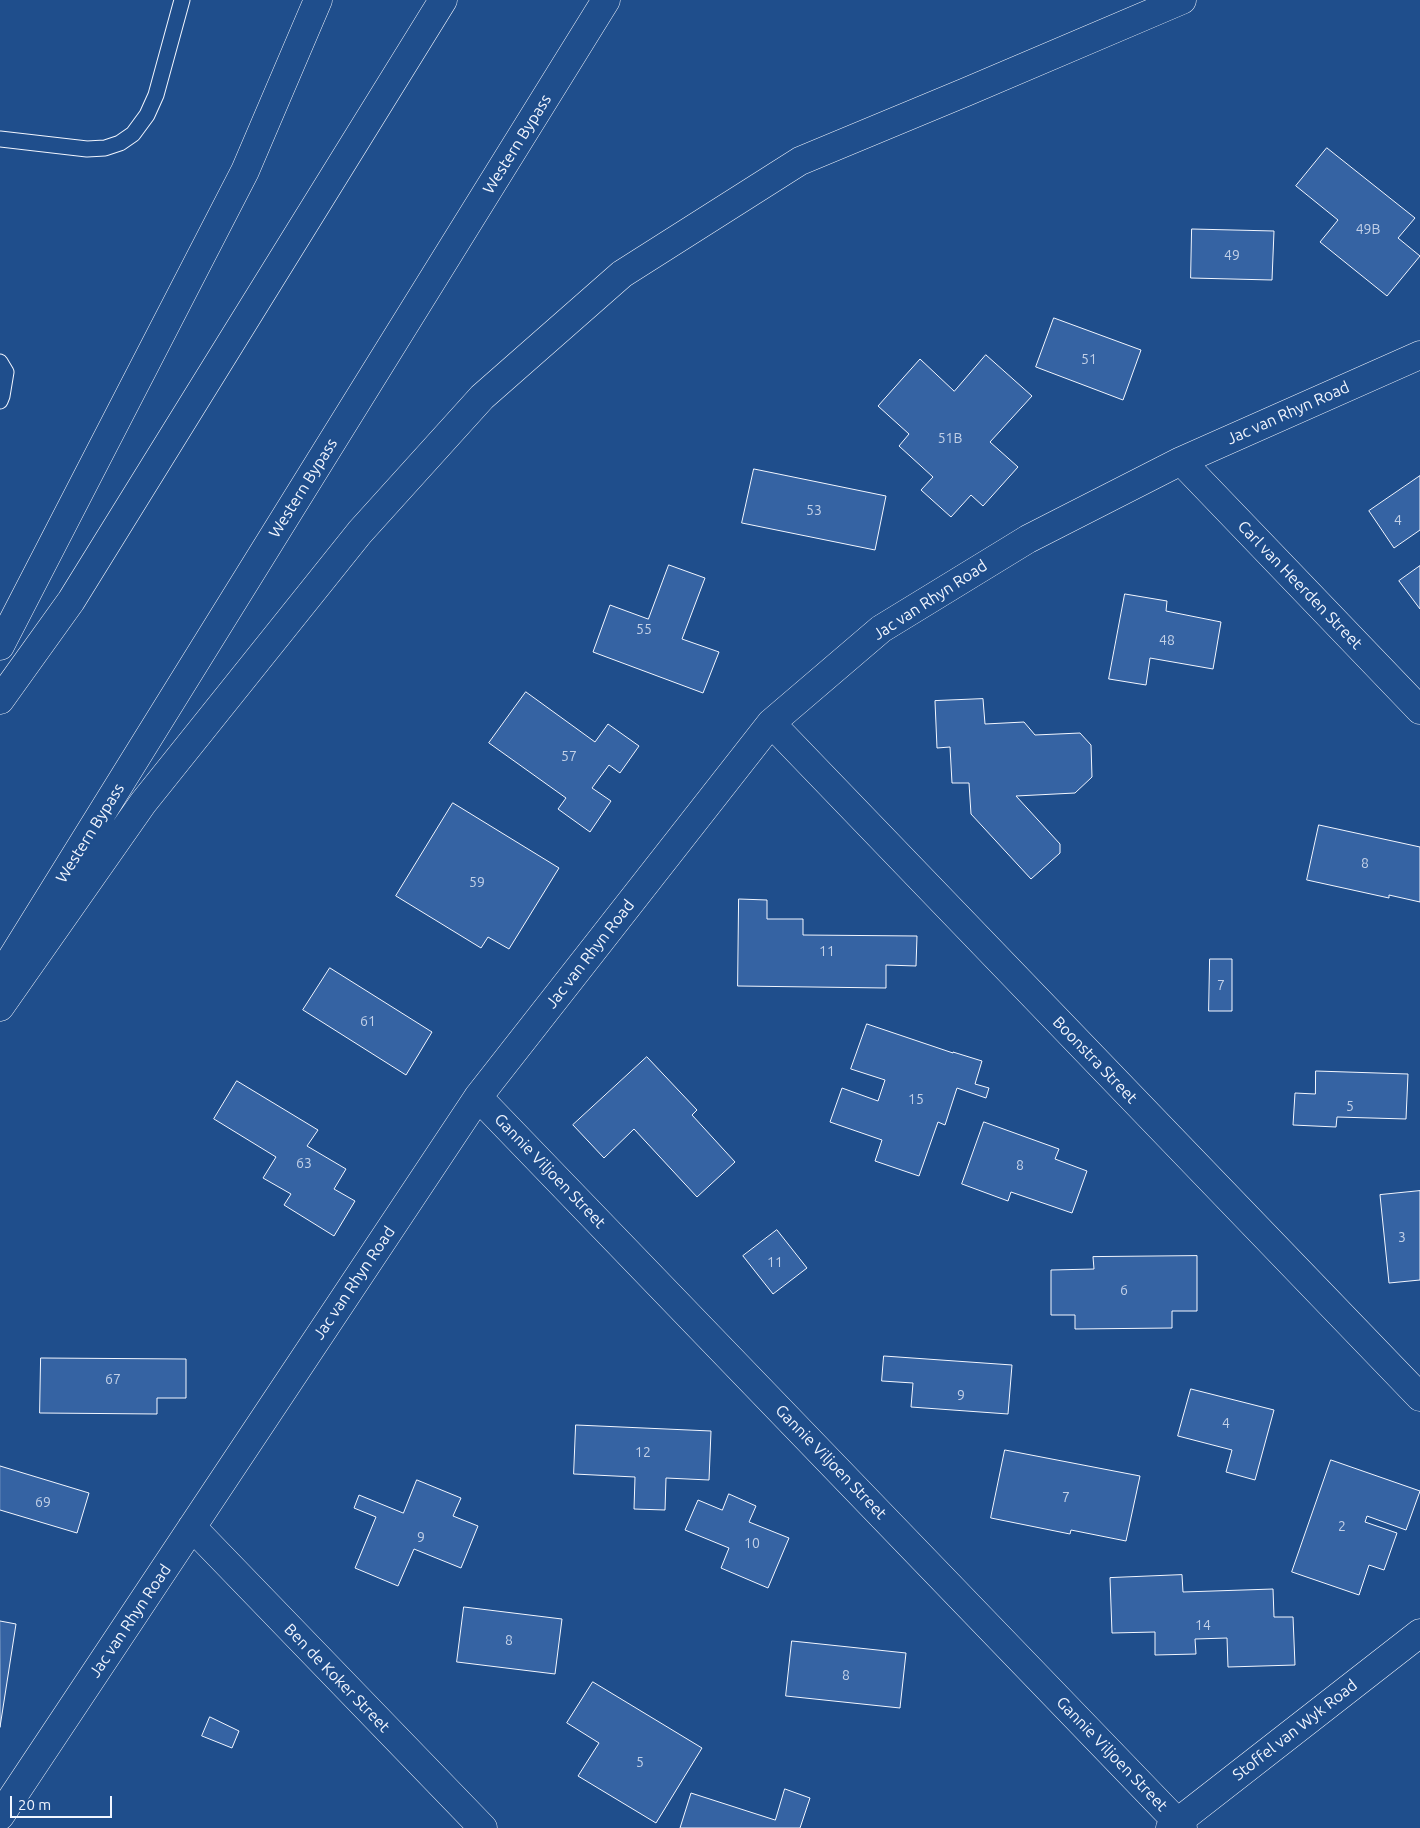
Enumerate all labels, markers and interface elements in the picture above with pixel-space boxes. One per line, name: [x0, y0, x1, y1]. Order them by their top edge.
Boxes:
street label: Western Bypass: [479, 91, 555, 197]
house number: 49B: [1356, 221, 1380, 237]
house number: 49: [1224, 247, 1240, 263]
house number: 51: [1081, 351, 1097, 367]
street label: Jac van Rhyn Road: [1224, 377, 1352, 449]
house number: 51B: [938, 430, 962, 446]
street label: Western Bypass: [265, 435, 341, 541]
house number: 53: [806, 502, 822, 518]
house number: 4: [1394, 512, 1402, 528]
street label: Carl van Heerden Street: [1234, 517, 1366, 653]
street label: Jac van Rhyn Road: [869, 556, 991, 644]
house number: 55: [636, 621, 652, 637]
house number: 48: [1159, 632, 1175, 648]
house number: 57: [561, 748, 577, 764]
street label: Western Bypass: [52, 780, 128, 886]
house number: 8: [1361, 855, 1369, 871]
house number: 59: [469, 874, 485, 890]
street label: Jac van Rhyn Road: [542, 896, 638, 1012]
house number: 11: [819, 943, 835, 959]
house number: 7: [1217, 977, 1225, 993]
street label: Boonstra Street: [1049, 1012, 1141, 1108]
house number: 61: [360, 1013, 376, 1029]
house number: 15: [908, 1091, 924, 1107]
house number: 5: [1346, 1098, 1354, 1114]
street label: Gannie Viljoen Street: [490, 1110, 610, 1232]
house number: 63: [296, 1155, 312, 1171]
house number: 8: [1016, 1157, 1024, 1173]
street label: Jac van Rhyn Road: [309, 1223, 399, 1343]
house number: 3: [1398, 1229, 1406, 1245]
house number: 11: [767, 1254, 783, 1270]
house number: 6: [1120, 1282, 1128, 1298]
house number: 67: [105, 1371, 121, 1387]
house number: 9: [957, 1387, 965, 1403]
street label: Gannie Viljoen Street: [771, 1401, 891, 1523]
house number: 4: [1222, 1415, 1230, 1431]
house number: 12: [635, 1444, 651, 1460]
house number: 7: [1062, 1489, 1070, 1505]
house number: 69: [35, 1494, 51, 1510]
house number: 2: [1338, 1518, 1346, 1534]
house number: 9: [417, 1529, 425, 1545]
house number: 10: [744, 1535, 760, 1551]
street label: Jac van Rhyn Road: [85, 1561, 175, 1681]
house number: 14: [1195, 1617, 1211, 1633]
street label: Ben de Koker Street: [280, 1620, 394, 1736]
house number: 8: [505, 1632, 513, 1648]
house number: 8: [842, 1667, 850, 1683]
street label: Stoffel van Wyk Road: [1229, 1675, 1361, 1785]
street label: Gannie Viljoen Street: [1052, 1693, 1172, 1815]
house number: 5: [636, 1754, 644, 1770]
scale bar: [12, 1786, 115, 1818]
text: 20 m: [18, 1796, 51, 1813]

